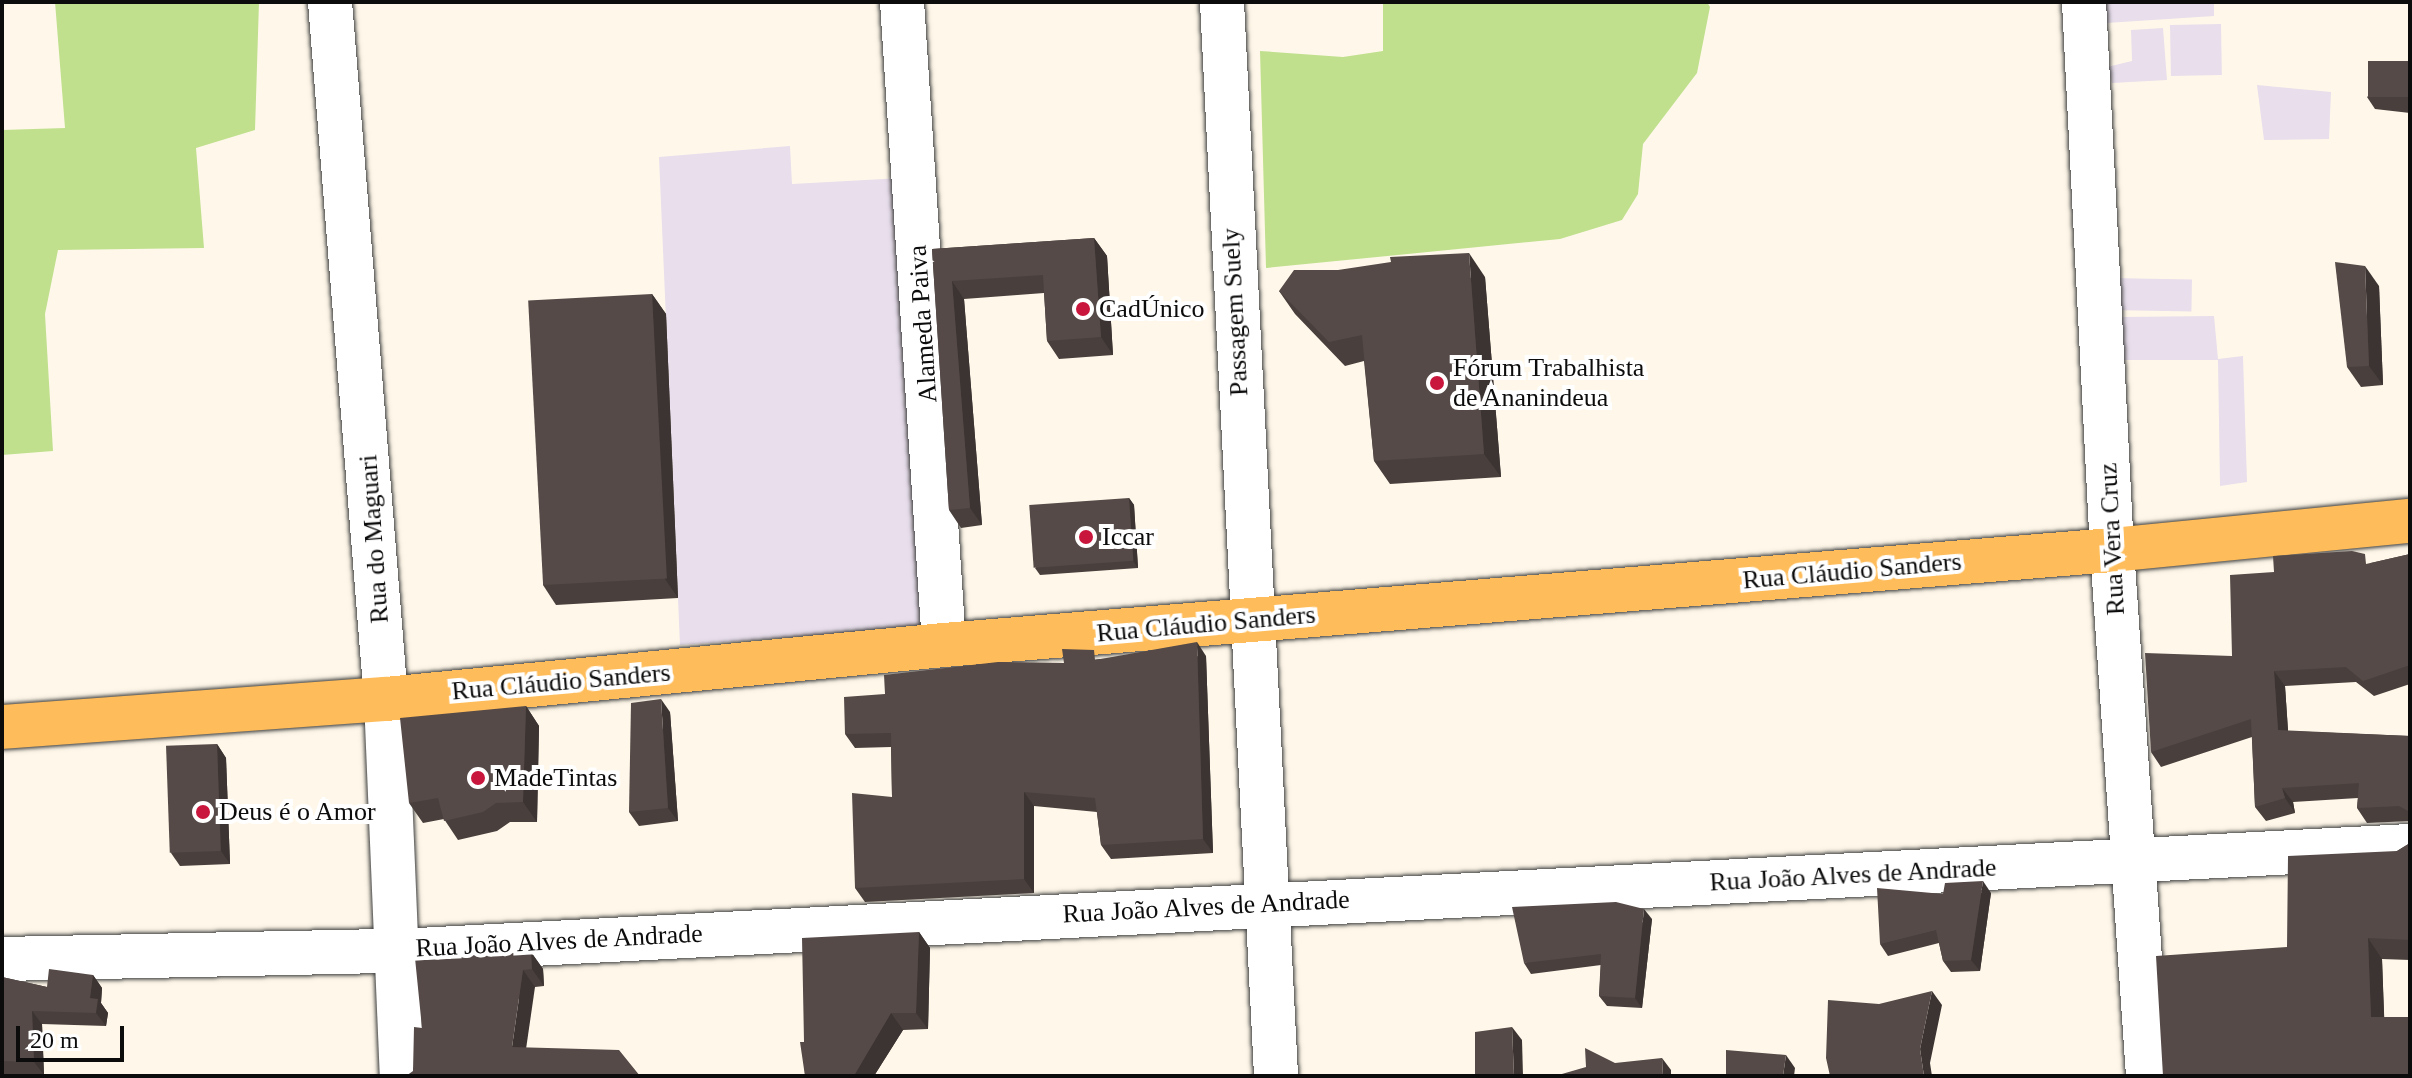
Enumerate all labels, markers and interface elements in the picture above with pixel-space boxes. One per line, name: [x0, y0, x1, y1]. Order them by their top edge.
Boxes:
street label: Passagem Suely: [1215, 227, 1255, 397]
street label: Alameda Paiva: [902, 244, 944, 404]
place label: CadÚnico: [1099, 293, 1204, 325]
marker: CadÚnico: [1074, 300, 1092, 318]
place label: Fórum Trabalhista de Ananindeua: [1453, 352, 1645, 414]
marker: Fórum Trabalhista de Ananindeua: [1428, 374, 1446, 392]
street label: Rua do Maguari: [353, 454, 395, 624]
street label: Rua Vera Cruz: [2092, 462, 2132, 616]
place label: Iccar: [1102, 521, 1154, 553]
marker: Iccar: [1077, 528, 1095, 546]
street label: Rua Cláudio Sanders: [1741, 546, 1963, 596]
street label: Rua Cláudio Sanders: [1095, 599, 1317, 649]
street label: Rua Cláudio Sanders: [450, 657, 672, 707]
place label: MadeTintas: [494, 762, 617, 794]
marker: MadeTintas: [469, 769, 487, 787]
place label: Deus é o Amor: [219, 796, 377, 828]
marker: Deus é o Amor: [194, 803, 212, 821]
street label: Rua João Alves de Andrade: [1707, 852, 1999, 898]
street label: Rua João Alves de Andrade: [1060, 884, 1352, 930]
street label: Rua João Alves de Andrade: [413, 918, 705, 964]
scale bar: [20, 1010, 128, 1060]
text: 20 m: [30, 1027, 79, 1053]

